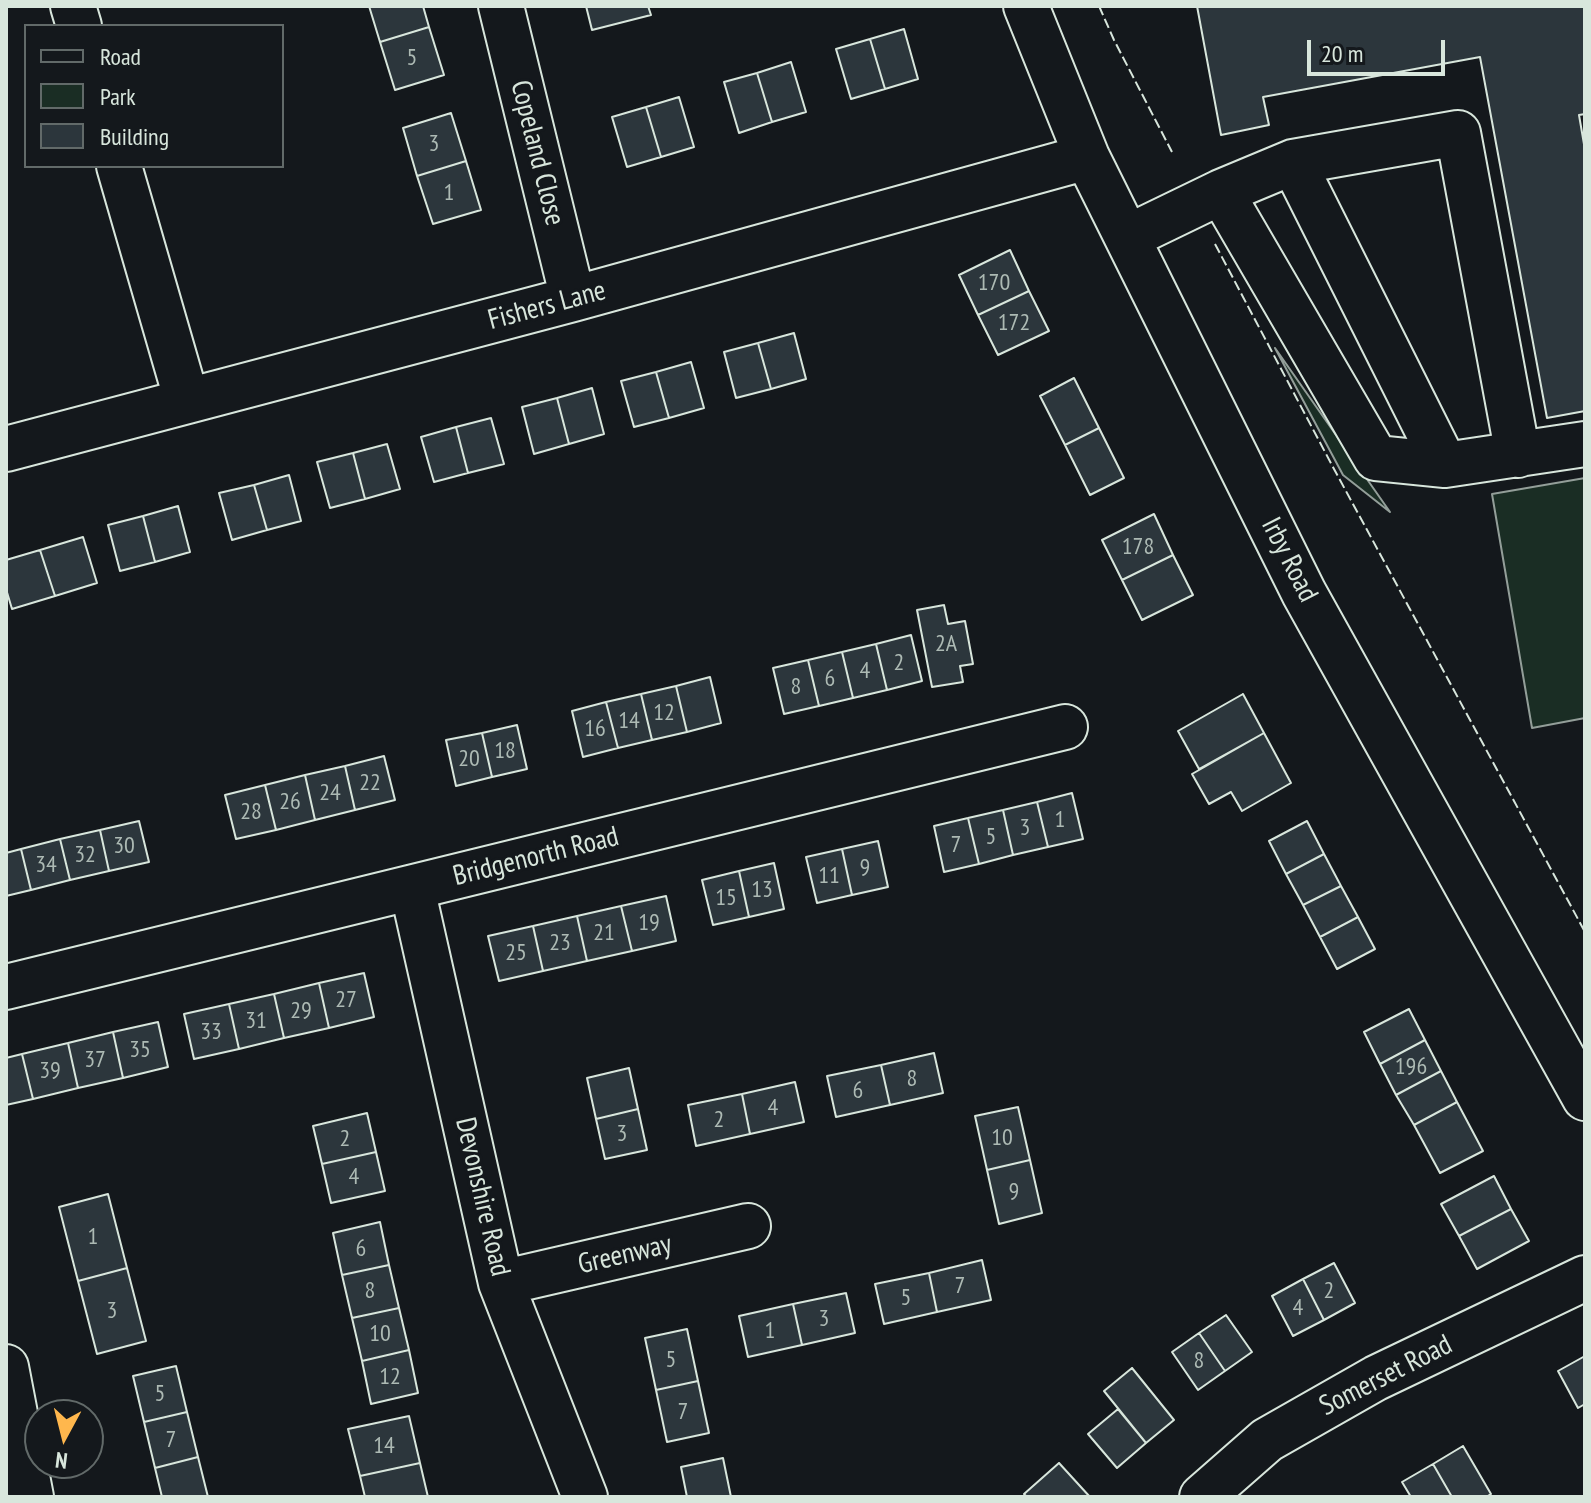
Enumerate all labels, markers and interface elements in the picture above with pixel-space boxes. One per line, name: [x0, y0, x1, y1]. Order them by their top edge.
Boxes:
legend: [24, 24, 284, 168]
scale bar: [1311, 24, 1449, 74]
text: 20 m: [1321, 38, 1363, 69]
text: Road: [100, 41, 141, 72]
house number: 5: [407, 44, 417, 72]
street label: Copeland Close: [503, 77, 571, 229]
text: Park: [100, 81, 136, 112]
text: Building: [100, 121, 169, 152]
house number: 3: [429, 130, 439, 158]
house number: 1: [444, 179, 454, 207]
house number: 170: [978, 269, 1010, 297]
street label: Fishers Lane: [485, 274, 609, 338]
house number: 172: [998, 309, 1030, 337]
street label: Irby Road: [1254, 512, 1324, 608]
house number: 178: [1122, 533, 1154, 561]
house number: 2A: [935, 630, 957, 658]
house number: 2: [894, 649, 904, 677]
house number: 4: [860, 657, 870, 685]
house number: 6: [825, 665, 835, 693]
house number: 8: [791, 673, 801, 701]
house number: 12: [653, 699, 675, 727]
house number: 14: [618, 707, 640, 735]
house number: 16: [584, 715, 606, 743]
house number: 18: [494, 737, 516, 765]
house number: 20: [458, 745, 480, 773]
house number: 22: [359, 769, 381, 797]
house number: 24: [319, 779, 341, 807]
house number: 26: [279, 788, 301, 816]
house number: 28: [240, 798, 262, 826]
house number: 1: [1055, 806, 1065, 834]
house number: 3: [1020, 814, 1030, 842]
street label: Bridgenorth Road: [450, 820, 622, 894]
house number: 5: [986, 823, 996, 851]
house number: 7: [951, 831, 961, 859]
house number: 30: [113, 832, 135, 860]
house number: 32: [74, 841, 96, 869]
house number: 34: [35, 851, 57, 879]
house number: 9: [860, 854, 870, 882]
house number: 11: [818, 862, 840, 890]
house number: 13: [751, 876, 773, 904]
house number: 15: [715, 884, 737, 912]
house number: 19: [638, 909, 660, 937]
house number: 21: [593, 919, 615, 947]
house number: 23: [549, 929, 571, 957]
house number: 25: [505, 939, 527, 967]
house number: 27: [335, 986, 357, 1014]
house number: 29: [290, 997, 312, 1025]
house number: 31: [245, 1007, 267, 1035]
house number: 33: [200, 1018, 222, 1046]
house number: 35: [129, 1036, 151, 1064]
house number: 37: [84, 1046, 106, 1074]
house number: 196: [1395, 1053, 1427, 1081]
house number: 39: [39, 1057, 61, 1085]
house number: 8: [907, 1065, 917, 1093]
house number: 6: [853, 1077, 863, 1105]
house number: 4: [768, 1094, 778, 1122]
house number: 2: [714, 1106, 724, 1134]
street label: Devonshire Road: [447, 1114, 517, 1280]
house number: 3: [617, 1120, 627, 1148]
house number: 10: [991, 1124, 1013, 1152]
house number: 2: [340, 1125, 350, 1153]
house number: 4: [349, 1163, 359, 1191]
house number: 9: [1009, 1178, 1019, 1206]
house number: 1: [88, 1223, 98, 1251]
street label: Greenway: [575, 1228, 675, 1282]
house number: 6: [356, 1235, 366, 1263]
house number: 7: [955, 1272, 965, 1300]
house number: 8: [365, 1277, 375, 1305]
house number: 2: [1324, 1277, 1334, 1305]
house number: 5: [901, 1284, 911, 1312]
house number: 4: [1293, 1294, 1303, 1322]
house number: 3: [107, 1297, 117, 1325]
house number: 3: [819, 1305, 829, 1333]
house number: 1: [765, 1317, 775, 1345]
house number: 10: [369, 1320, 391, 1348]
street label: Somerset Road: [1314, 1328, 1458, 1424]
house number: 5: [666, 1346, 676, 1374]
house number: 8: [1194, 1347, 1204, 1375]
house number: 12: [379, 1363, 401, 1391]
house number: 5: [155, 1380, 165, 1408]
house number: 7: [678, 1398, 688, 1426]
north arrow: [24, 1399, 104, 1479]
house number: 7: [166, 1426, 176, 1454]
house number: 14: [373, 1432, 395, 1460]
text: N: [54, 1446, 69, 1475]

